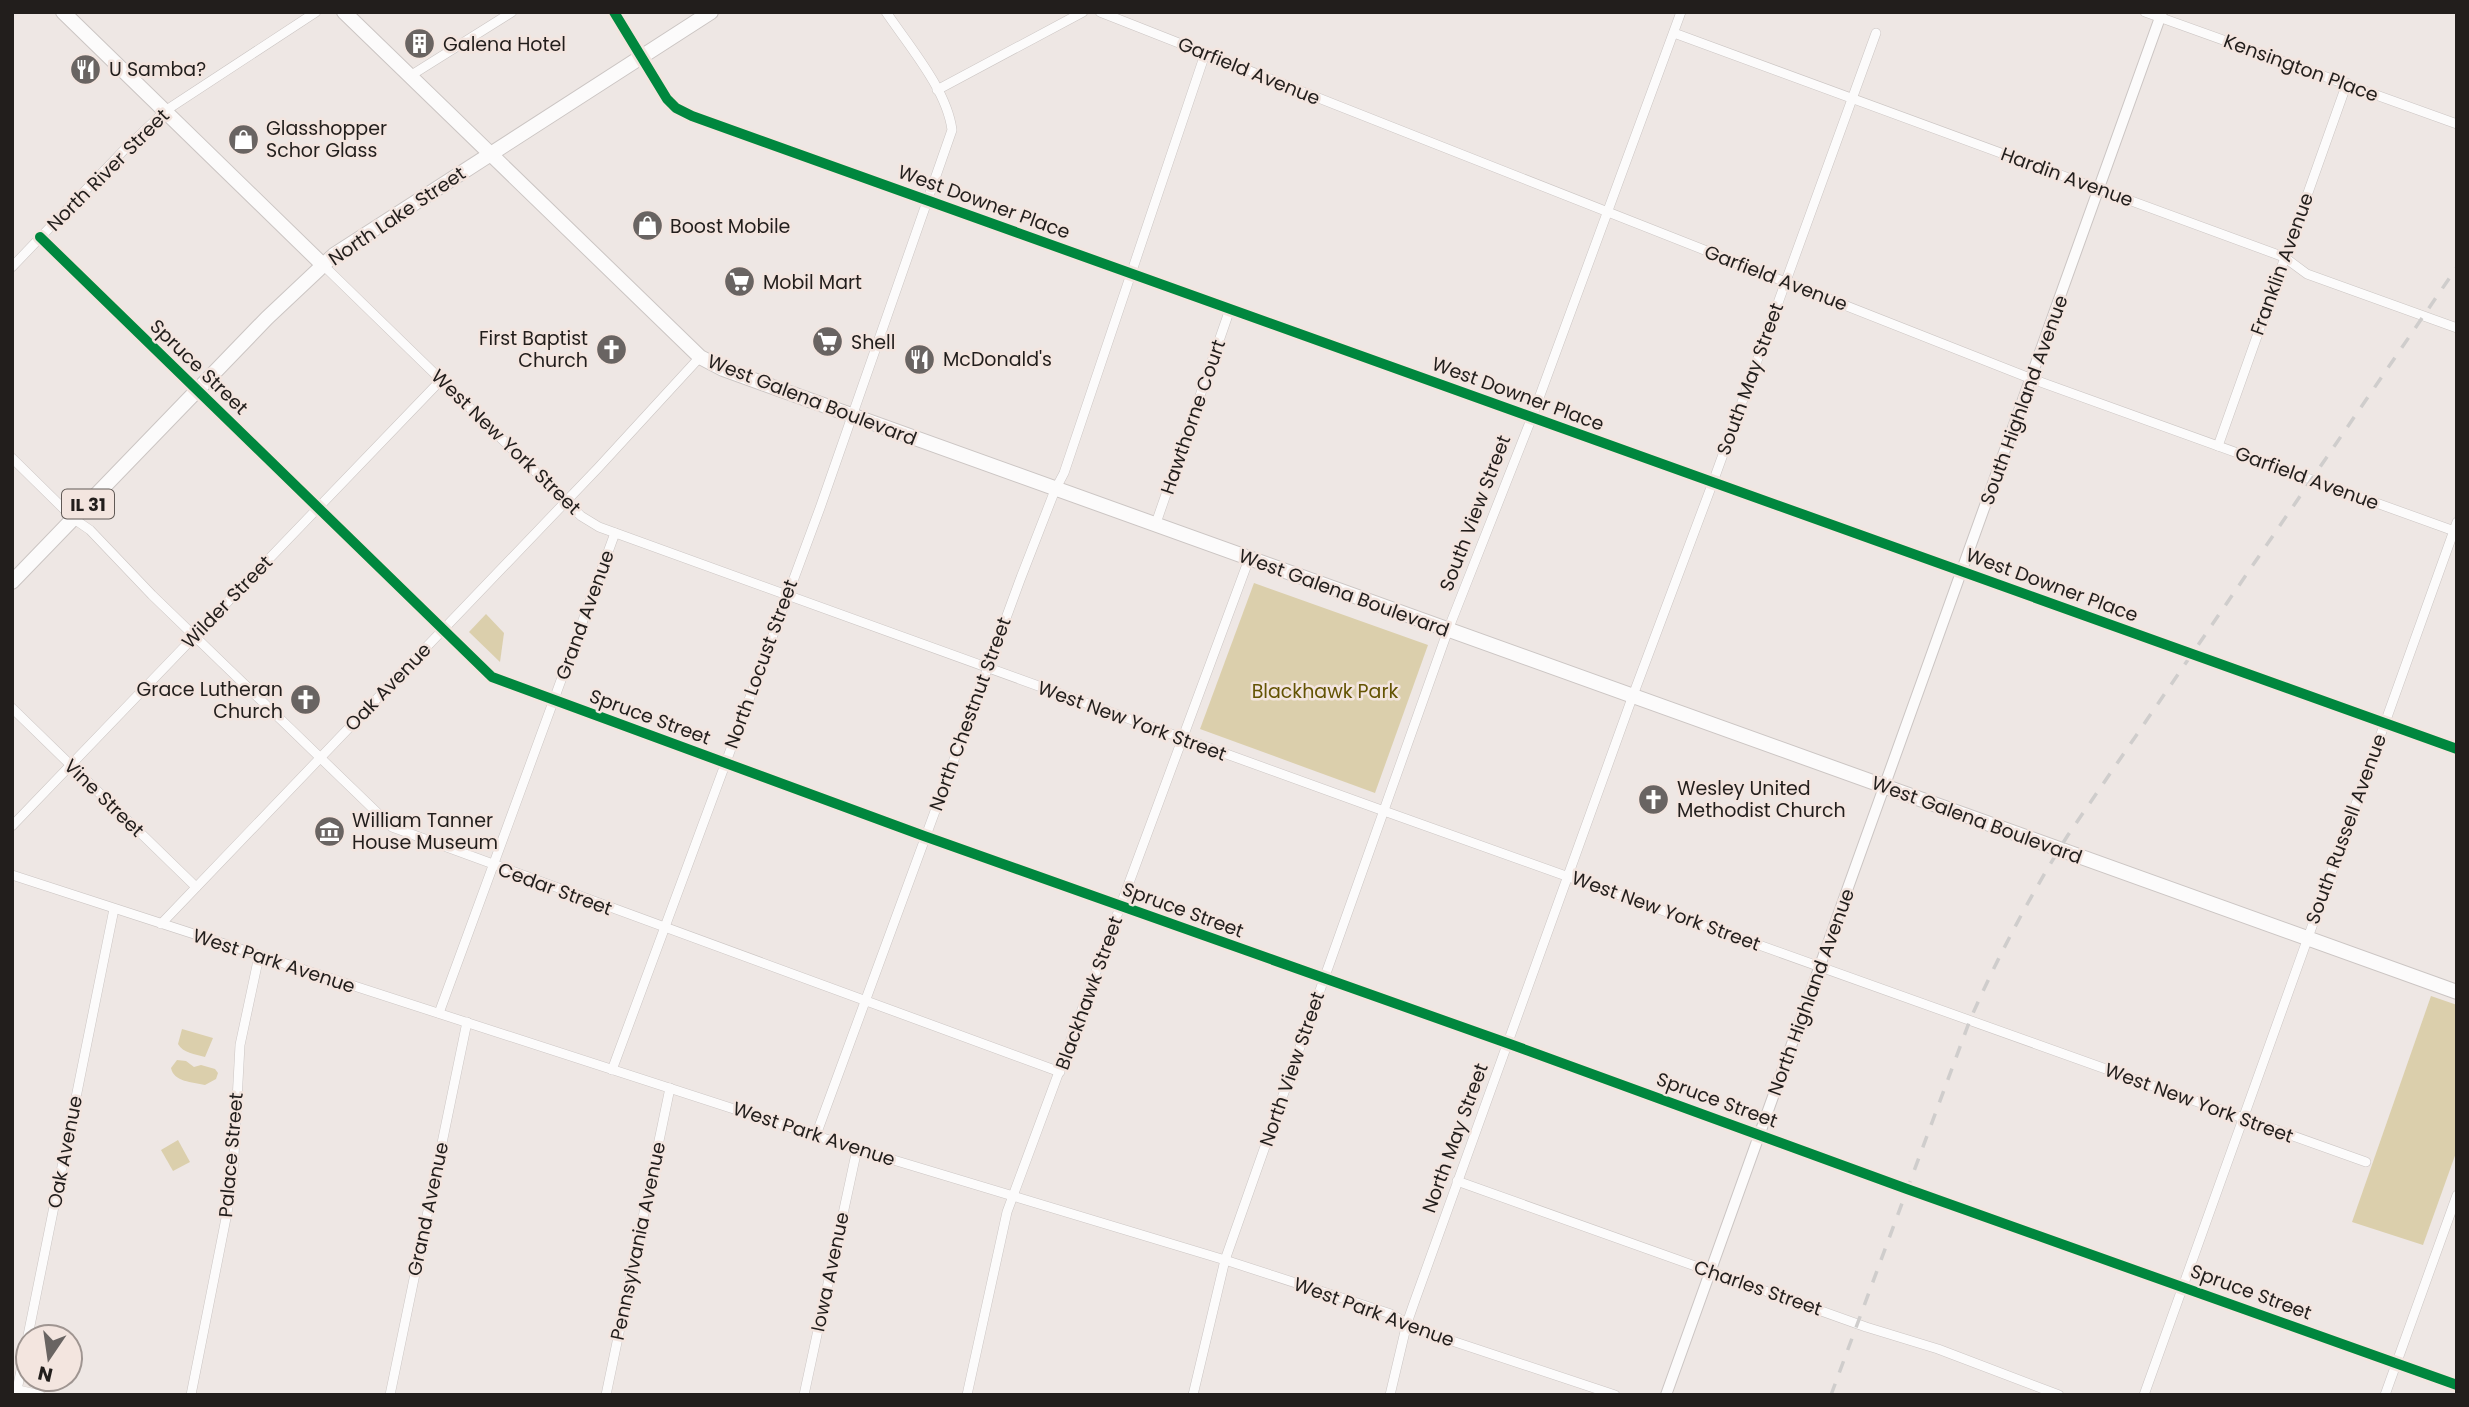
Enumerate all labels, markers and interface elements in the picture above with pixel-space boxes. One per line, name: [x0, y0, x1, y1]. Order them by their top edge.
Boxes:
building icon: Galena Hotel: [403, 27, 437, 61]
street label: Kensington Place: [2220, 27, 2382, 109]
street label: Garfield Avenue: [1174, 30, 1324, 112]
place label: Galena Hotel: [443, 31, 566, 58]
restaurant icon: U Samba?: [69, 52, 103, 86]
place label: U Samba?: [109, 56, 206, 83]
street label: North River Street: [41, 103, 175, 237]
place label: Glasshopper Schor Glass: [266, 115, 387, 164]
shop icon: Glasshopper Schor Glass: [226, 122, 260, 156]
street label: Hardin Avenue: [1997, 141, 2137, 213]
street label: West Downer Place: [894, 158, 1074, 246]
street label: North Lake Street: [323, 160, 471, 272]
street label: Franklin Avenue: [2244, 189, 2320, 339]
shop icon: Boost Mobile: [630, 209, 664, 243]
place label: Boost Mobile: [670, 213, 790, 240]
street label: Garfield Avenue: [1701, 238, 1851, 318]
supermarket icon: Mobil Mart: [723, 265, 757, 299]
place label: Mobil Mart: [763, 269, 862, 296]
street label: South Highland Avenue: [1973, 291, 2075, 509]
street label: South May Street: [1710, 299, 1790, 459]
street label: Spruce Street: [144, 313, 254, 421]
place label: First Baptist Church: [479, 325, 588, 374]
supermarket icon: Shell: [811, 325, 845, 359]
place label: Shell: [851, 329, 895, 356]
church icon: First Baptist Church: [594, 332, 628, 366]
street label: Hawthorne Court: [1154, 336, 1232, 498]
restaurant icon: McDonald's: [903, 342, 937, 376]
place label: McDonald's: [943, 346, 1052, 373]
street label: West Galena Boulevard: [703, 348, 921, 452]
street label: West Downer Place: [1428, 350, 1608, 438]
street label: West New York Street: [425, 363, 587, 521]
street label: South View Street: [1433, 431, 1517, 595]
street label: Garfield Avenue: [2231, 439, 2383, 517]
road number: IL 31: [62, 490, 114, 518]
street label: West Downer Place: [1962, 541, 2142, 629]
street label: West Galena Boulevard: [1235, 542, 1453, 644]
street label: Grand Avenue: [549, 546, 621, 684]
street label: Wilder Street: [176, 549, 279, 655]
street label: North Locust Street: [718, 576, 804, 752]
street label: North Chestnut Street: [922, 613, 1018, 815]
street label: Oak Avenue: [339, 637, 437, 737]
street label: West New York Street: [1034, 674, 1230, 768]
place label: Grace Lutheran Church: [137, 676, 283, 725]
park label: Blackhawk Park: [1252, 678, 1399, 705]
church icon: Grace Lutheran Church: [289, 683, 323, 717]
street label: Spruce Street: [586, 683, 714, 751]
street label: South Russell Avenue: [2299, 730, 2393, 928]
street label: Vine Street: [58, 753, 150, 843]
street label: West Galena Boulevard: [1868, 769, 2086, 871]
place label: Wesley United Methodist Church: [1677, 775, 1846, 824]
church icon: Wesley United Methodist Church: [1637, 782, 1671, 816]
place label: William Tanner House Museum: [352, 807, 498, 856]
museum icon: William Tanner House Museum: [312, 814, 346, 848]
street label: Cedar Street: [494, 856, 616, 922]
street label: West New York Street: [1568, 864, 1764, 958]
street label: Spruce Street: [1119, 876, 1247, 944]
street label: North Highland Avenue: [1761, 885, 1861, 1099]
street label: Blackhawk Street: [1049, 912, 1129, 1074]
street label: West Park Avenue: [189, 922, 359, 1000]
street label: North View Street: [1253, 988, 1331, 1150]
street label: West New York Street: [2101, 1056, 2297, 1150]
street label: North May Street: [1415, 1059, 1495, 1217]
street label: Spruce Street: [1653, 1066, 1781, 1134]
street label: Palace Street: [212, 1091, 250, 1219]
street label: Oak Avenue: [41, 1093, 89, 1211]
street label: West Park Avenue: [729, 1095, 899, 1173]
street label: Pennsylvania Avenue: [604, 1139, 672, 1343]
street label: Grand Avenue: [401, 1140, 455, 1278]
street label: Iowa Avenue: [804, 1210, 856, 1334]
street label: Charles Street: [1690, 1253, 1826, 1323]
street label: Spruce Street: [2187, 1258, 2315, 1326]
street label: West Park Avenue: [1290, 1270, 1458, 1354]
north arrow: [14, 1323, 84, 1393]
text: N: [35, 1359, 55, 1389]

